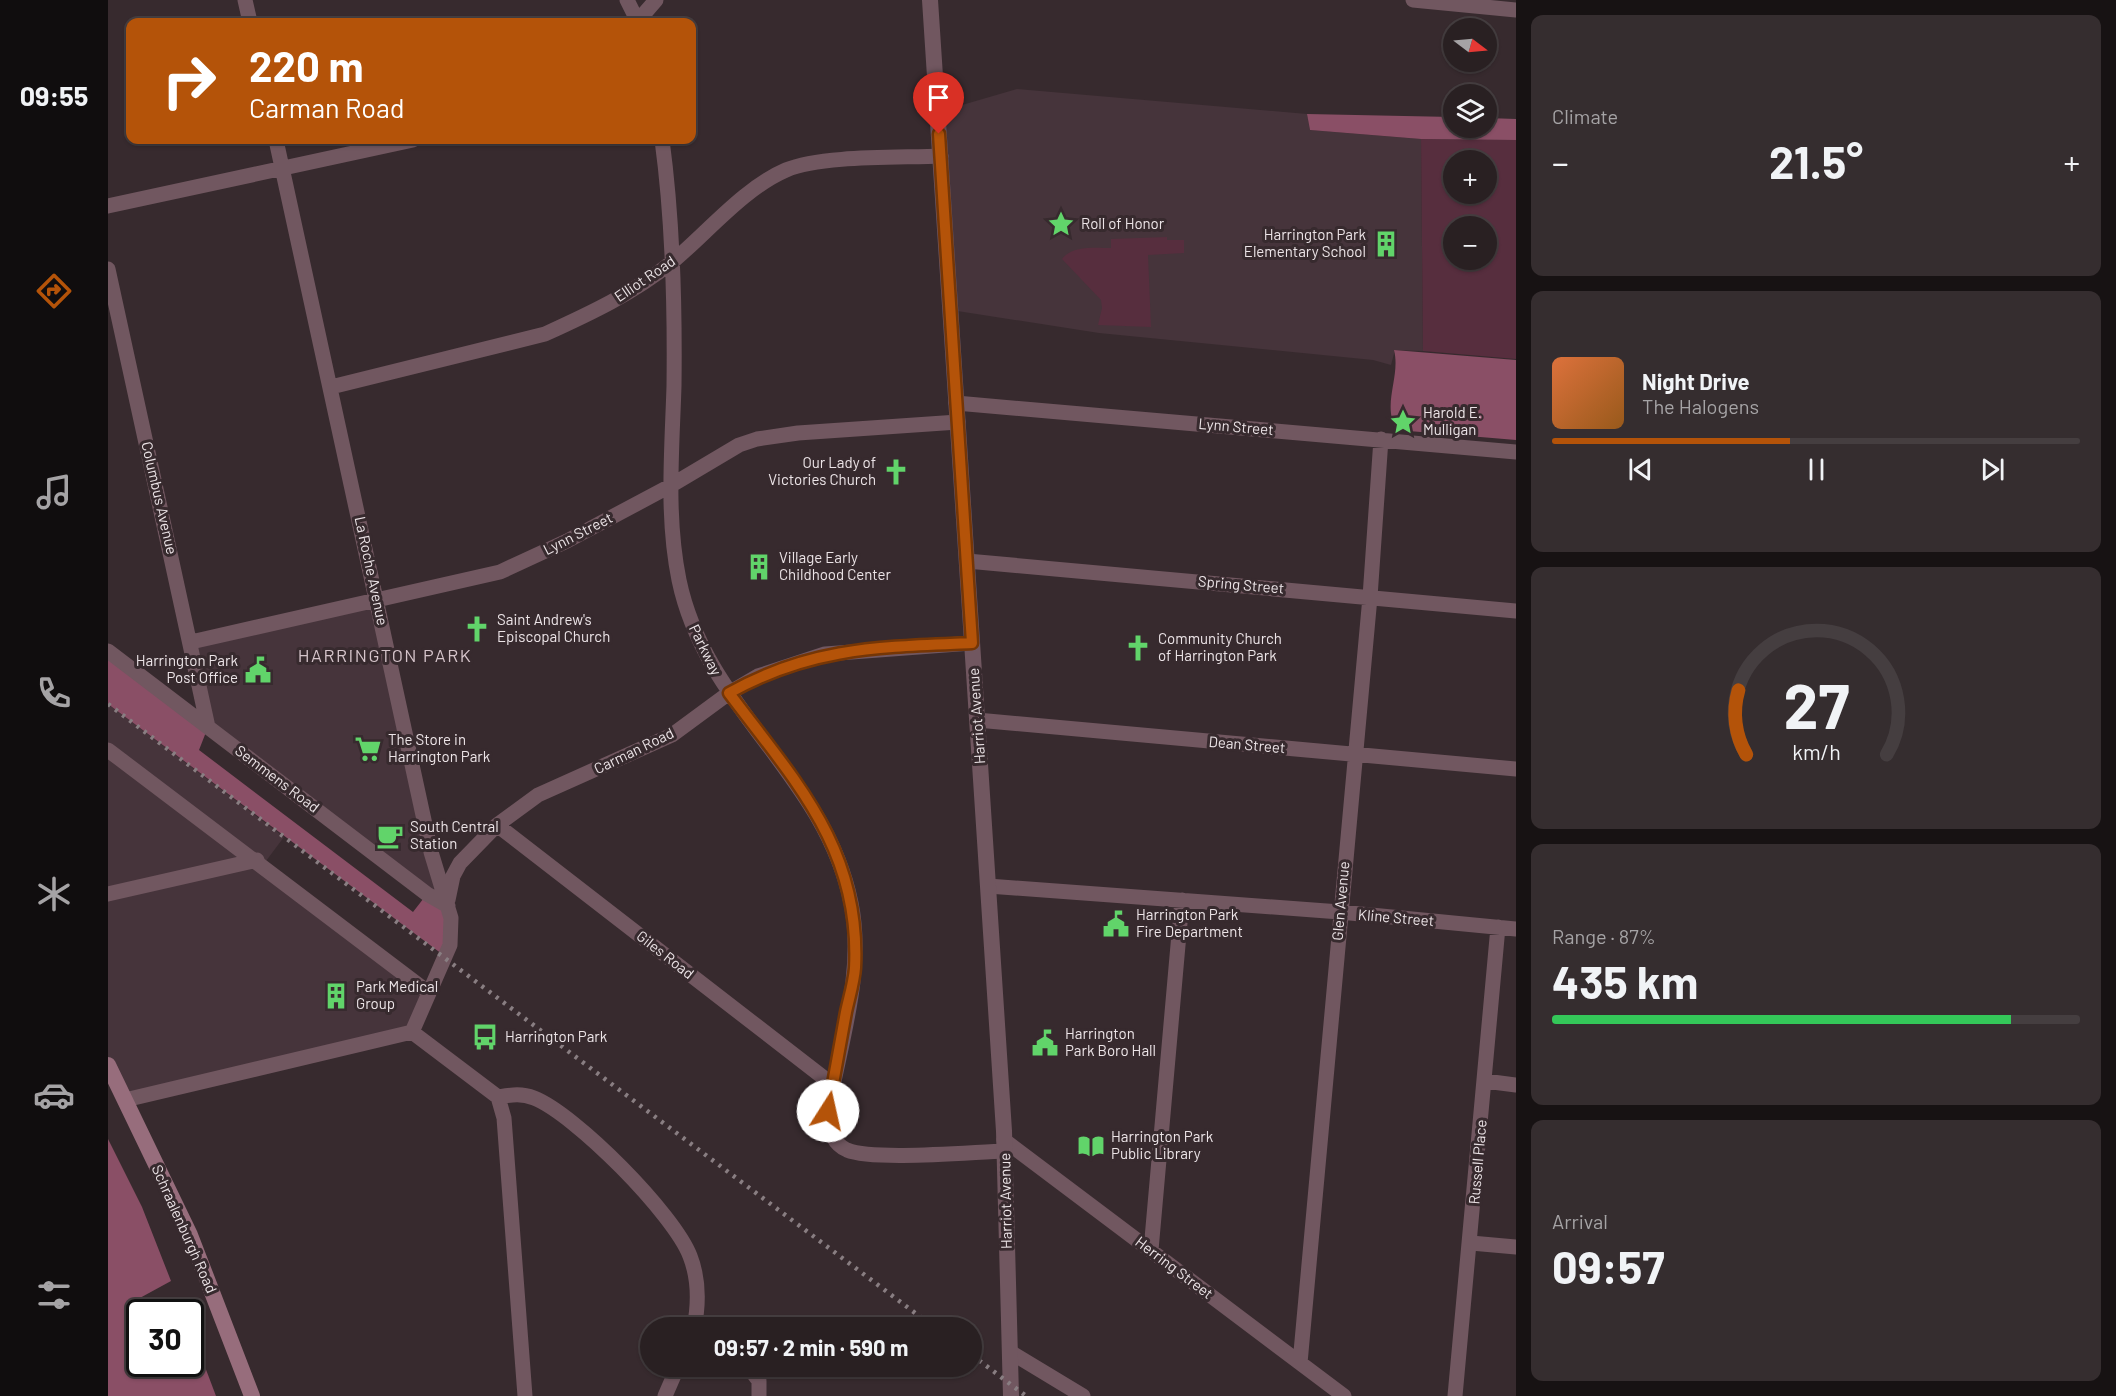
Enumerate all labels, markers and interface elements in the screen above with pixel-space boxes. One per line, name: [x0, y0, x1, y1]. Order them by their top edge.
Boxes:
north arrow: [1443, 18, 1497, 72]
map controls: [1443, 18, 1497, 270]
text: 220 m: [249, 40, 363, 90]
icon: right: [150, 42, 228, 120]
pin: [913, 72, 964, 134]
text: 09:55: [20, 79, 88, 111]
icon: arrive: [922, 81, 955, 114]
button: layers: [1443, 84, 1497, 138]
text: Carman Road: [249, 91, 405, 123]
text: Climate: [1552, 104, 1618, 128]
text: 21.5°: [1769, 134, 1863, 188]
text: −: [1552, 142, 1569, 182]
text: +: [2064, 142, 2080, 182]
button: +: [1443, 150, 1497, 204]
place icon: Roll of Honor: [1046, 209, 1076, 239]
place label: Roll of Honor: [1081, 214, 1165, 232]
button: −: [1443, 216, 1497, 270]
place label: Harrington Park Elementary School: [1244, 225, 1366, 260]
building icon: Harrington Park Elementary School: [1371, 229, 1401, 259]
street label: Elliot Road: [611, 251, 678, 305]
icon: directions: [33, 270, 75, 312]
text: Night Drive: [1642, 368, 1750, 394]
text: The Halogens: [1642, 394, 1759, 418]
place label: Harold E. Mulligan: [1423, 403, 1482, 438]
place icon: Harold E. Mulligan: [1388, 407, 1418, 437]
street label: Lynn Street: [1198, 414, 1274, 438]
street label: Columbus Avenue: [138, 440, 182, 556]
place label: Our Lady of Victories Church: [768, 453, 876, 488]
icon: previous: [1624, 453, 1657, 486]
icon: pause: [1800, 453, 1833, 486]
icon: next: [1976, 453, 2009, 486]
church icon: Our Lady of Victories Church: [881, 457, 911, 487]
icon: music: [33, 471, 75, 513]
street label: Lynn Street: [540, 508, 615, 558]
street label: La Roche Avenue: [352, 515, 392, 627]
place label: Village Early Childhood Center: [779, 548, 892, 583]
building icon: Village Early Childhood Center: [744, 552, 774, 582]
street label: Spring Street: [1197, 571, 1285, 597]
place label: Saint Andrew's Episcopal Church: [497, 610, 610, 645]
church icon: Saint Andrew's Episcopal Church: [462, 614, 492, 644]
street label: Parkway: [686, 621, 726, 678]
place label: Community Church of Harrington Park: [1158, 629, 1282, 664]
church icon: Community Church of Harrington Park: [1123, 633, 1153, 663]
district label: HARRINGTON PARK: [298, 644, 472, 666]
place label: Harrington Park Post Office: [136, 651, 238, 686]
public building icon: Harrington Park Post Office: [243, 655, 273, 685]
street label: Harriot Avenue: [964, 667, 988, 765]
text: 27: [1783, 667, 1849, 741]
icon: phone: [33, 672, 75, 714]
street label: Carman Road: [591, 723, 676, 777]
place label: The Store in Harrington Park: [388, 730, 491, 765]
street label: Dean Street: [1208, 732, 1286, 756]
supermarket icon: The Store in Harrington Park: [353, 734, 383, 764]
text: km/h: [1792, 739, 1840, 764]
street label: Semmens Road: [232, 741, 323, 816]
place label: South Central Station: [410, 817, 499, 852]
cafe icon: South Central Station: [375, 821, 405, 851]
street label: Glen Avenue: [1328, 861, 1352, 941]
icon: climate: [33, 873, 75, 915]
place label: Harrington Park Fire Department: [1136, 905, 1243, 940]
street label: Kline Street: [1357, 905, 1435, 929]
public building icon: Harrington Park Fire Department: [1101, 909, 1131, 939]
text: Range · 87%: [1552, 924, 1656, 948]
street label: Giles Road: [633, 926, 698, 982]
text: 435 km: [1552, 954, 1698, 1008]
place label: Park Medical Group: [356, 977, 438, 1012]
building icon: Park Medical Group: [321, 981, 351, 1011]
bus stop icon: Harrington Park: [470, 1022, 500, 1052]
place label: Harrington Park Boro Hall: [1065, 1024, 1156, 1059]
place label: Harrington Park: [505, 1027, 608, 1045]
public building icon: Harrington Park Boro Hall: [1030, 1028, 1060, 1058]
icon: car: [33, 1074, 75, 1116]
position arrow: [796, 1079, 860, 1143]
street label: Russell Place: [1464, 1119, 1490, 1205]
place label: Harrington Park Public Library: [1111, 1127, 1214, 1162]
library icon: Harrington Park Public Library: [1076, 1131, 1106, 1161]
street label: Harriot Avenue: [995, 1153, 1015, 1249]
street label: Schraalenburgh Road: [148, 1162, 221, 1296]
text: Arrival: [1552, 1209, 1608, 1233]
street label: Herring Street: [1132, 1232, 1217, 1302]
text: 09:57: [1552, 1239, 1665, 1293]
icon: filters: [33, 1274, 75, 1316]
speed limit sign: 30: [126, 1299, 204, 1377]
text: 09:57 · 2 min · 590 m: [714, 1334, 908, 1360]

